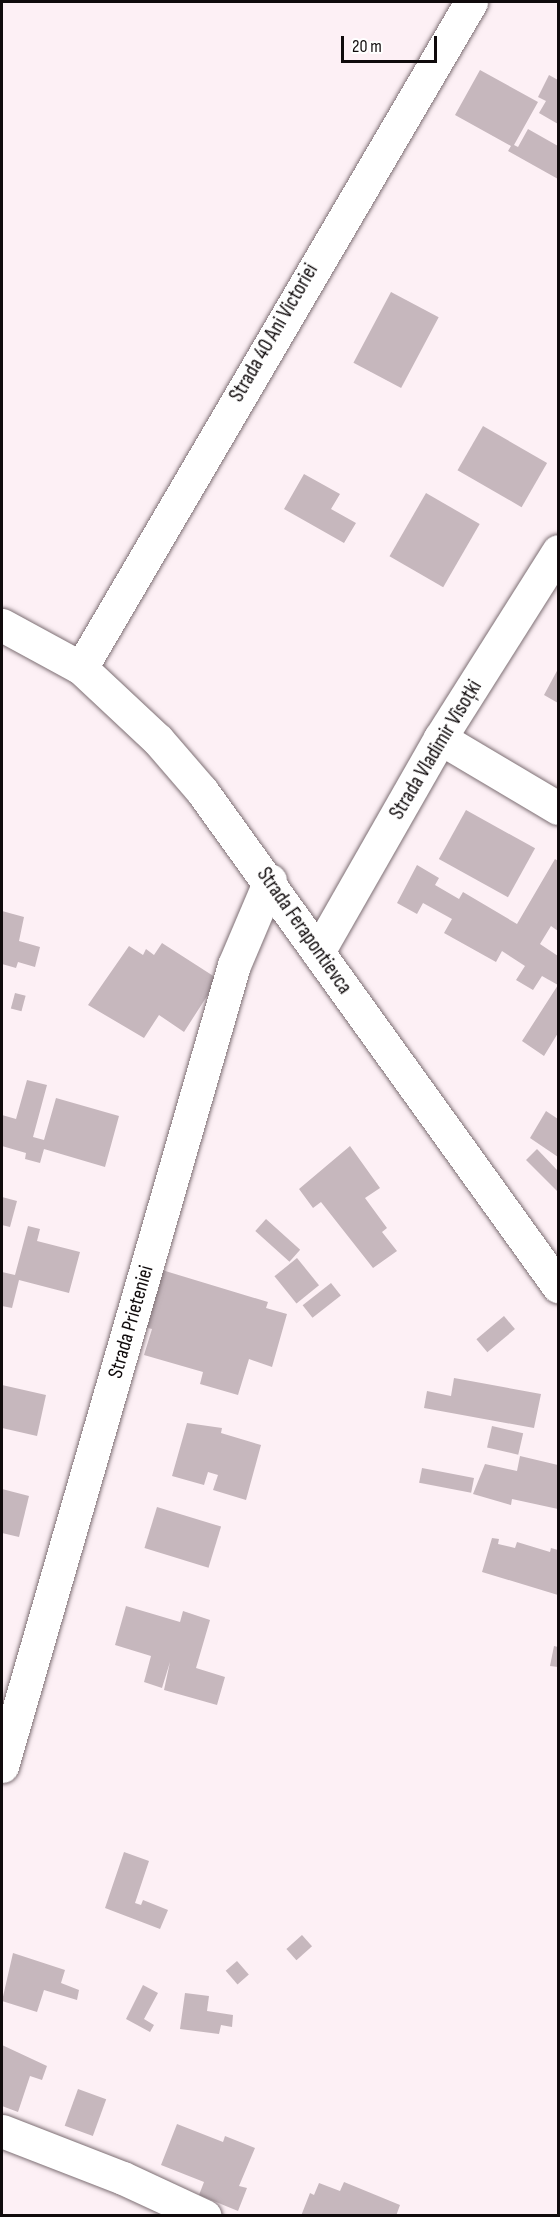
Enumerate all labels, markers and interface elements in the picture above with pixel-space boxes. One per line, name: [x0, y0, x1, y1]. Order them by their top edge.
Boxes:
scale bar: [344, 24, 440, 62]
text: 20 m: [352, 36, 382, 57]
street label: Strada 40 Ani Victoriei: [224, 259, 324, 407]
street label: Strada Vladimir Vîsoțki: [384, 676, 488, 824]
street label: Strada Ferapontievca: [251, 863, 357, 999]
street label: Strada Prieteniei: [103, 1263, 159, 1381]

